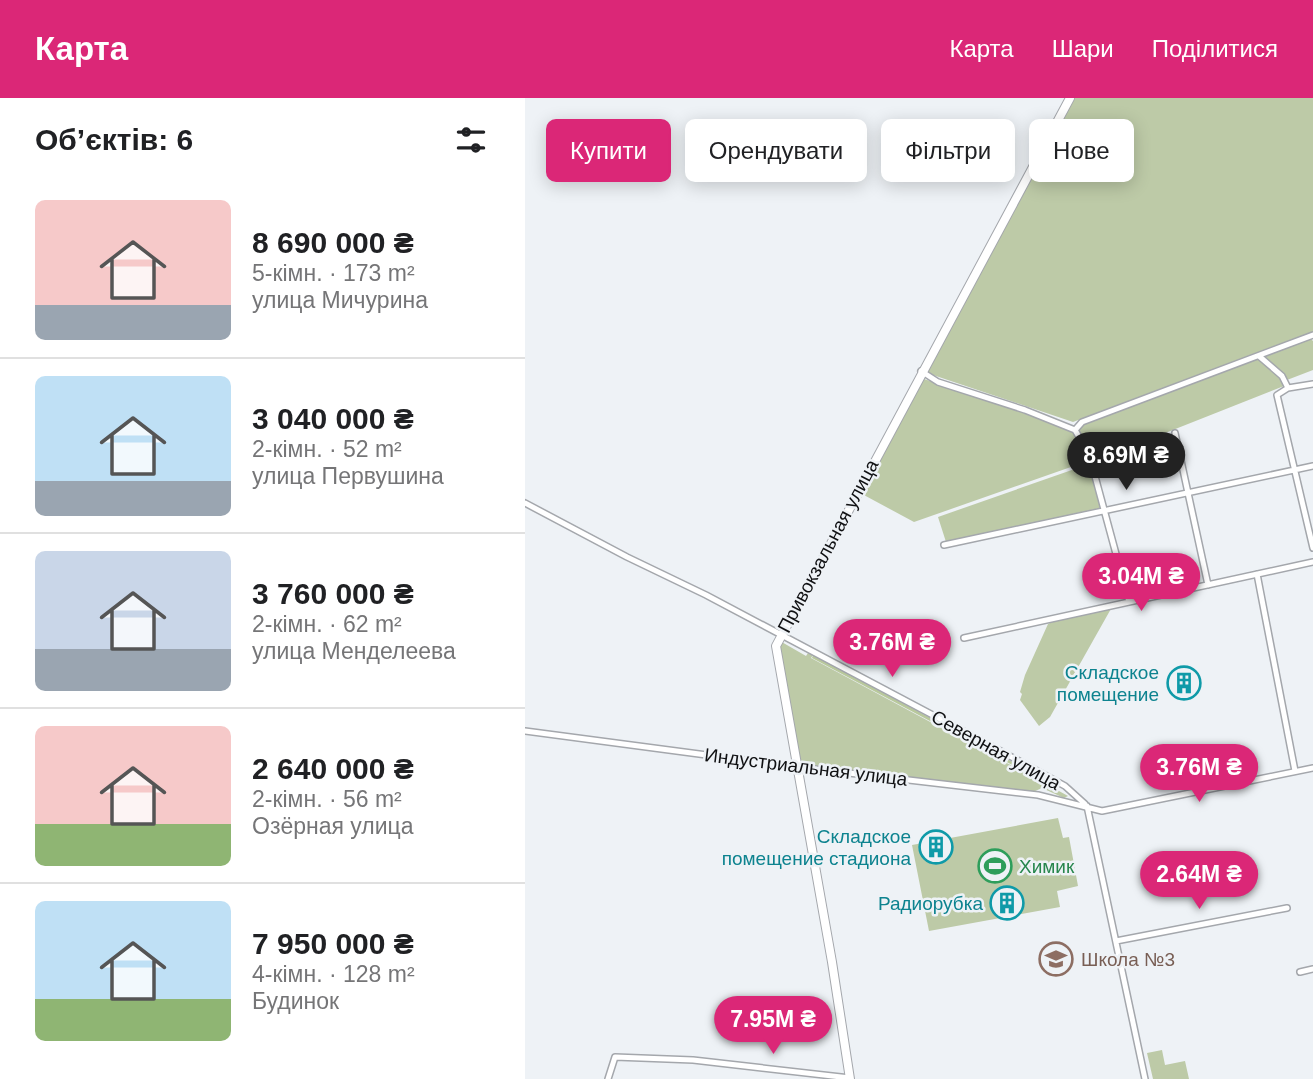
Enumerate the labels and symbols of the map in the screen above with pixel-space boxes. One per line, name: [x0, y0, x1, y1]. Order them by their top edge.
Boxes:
pin: 8.69M ₴: [1061, 432, 1191, 492]
street label: Привокзальная улица: [773, 456, 883, 636]
pin: 3.04M ₴: [1076, 554, 1206, 613]
pin: 3.76M ₴: [827, 620, 957, 679]
place label: Складское помещение: [1057, 662, 1159, 705]
building icon: Складское помещение: [1165, 664, 1203, 702]
street label: Северная улица: [928, 706, 1065, 794]
street label: Индустриальная улица: [703, 744, 909, 790]
pin: 3.76M ₴: [1134, 744, 1264, 804]
place label: Складское помещение стадиона: [722, 826, 911, 869]
building icon: Складское помещение стадиона: [917, 828, 955, 866]
sports icon: Химик: [976, 847, 1014, 885]
pin: 2.64M ₴: [1134, 852, 1264, 911]
place label: Химик: [1019, 856, 1075, 877]
building icon: Радиорубка: [988, 884, 1026, 922]
place label: Радиорубка: [878, 893, 983, 914]
school or university icon: Школа №3: [1037, 940, 1075, 978]
place label: Школа №3: [1081, 949, 1175, 970]
pin: 7.95M ₴: [708, 996, 838, 1056]

